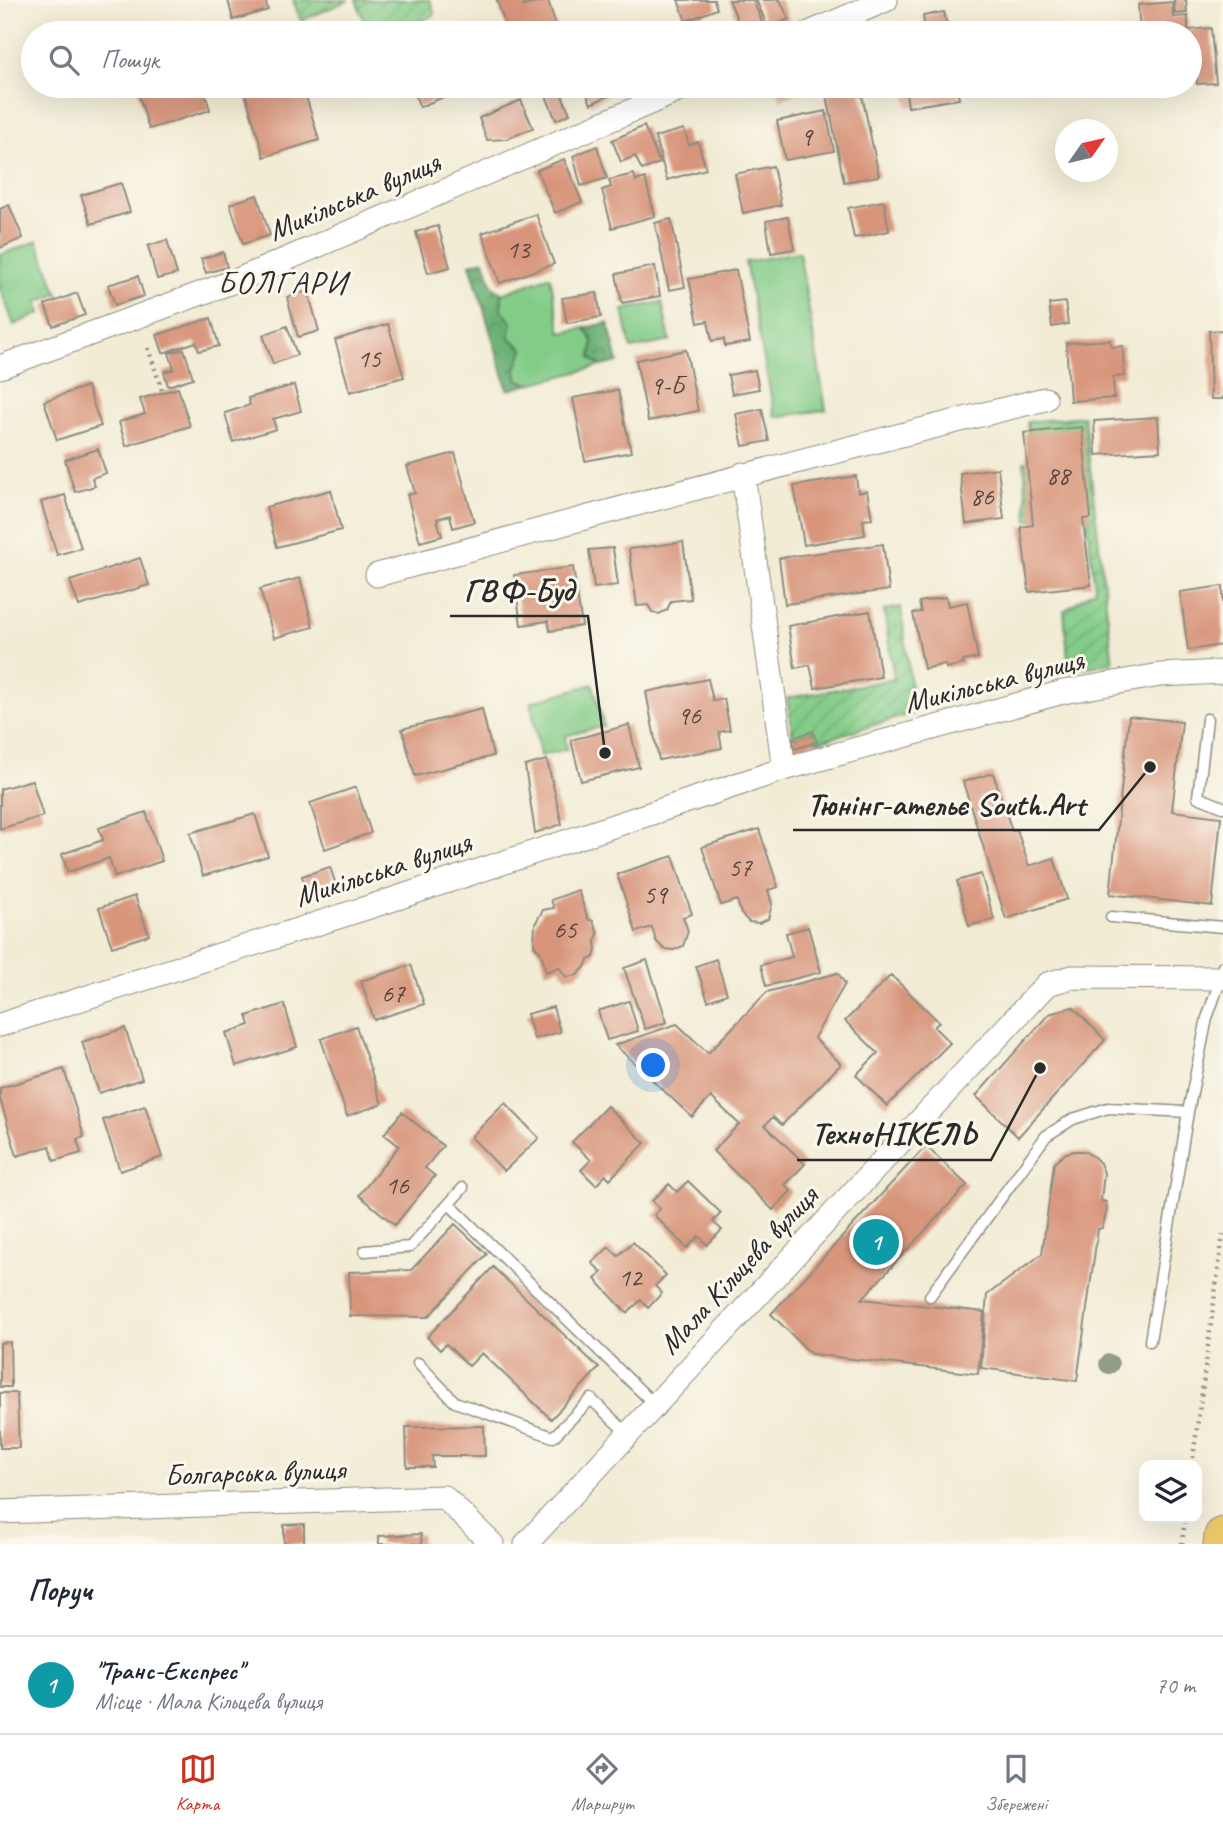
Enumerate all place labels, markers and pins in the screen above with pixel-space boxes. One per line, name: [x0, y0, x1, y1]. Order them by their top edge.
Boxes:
callout: ГВФ-Буд: [450, 563, 588, 616]
callout: Тюнінг-ательє South.Art: [793, 777, 1099, 830]
callout: ТехноНІКЕЛЬ: [797, 1107, 991, 1160]
pin: 1: [853, 1216, 899, 1268]

